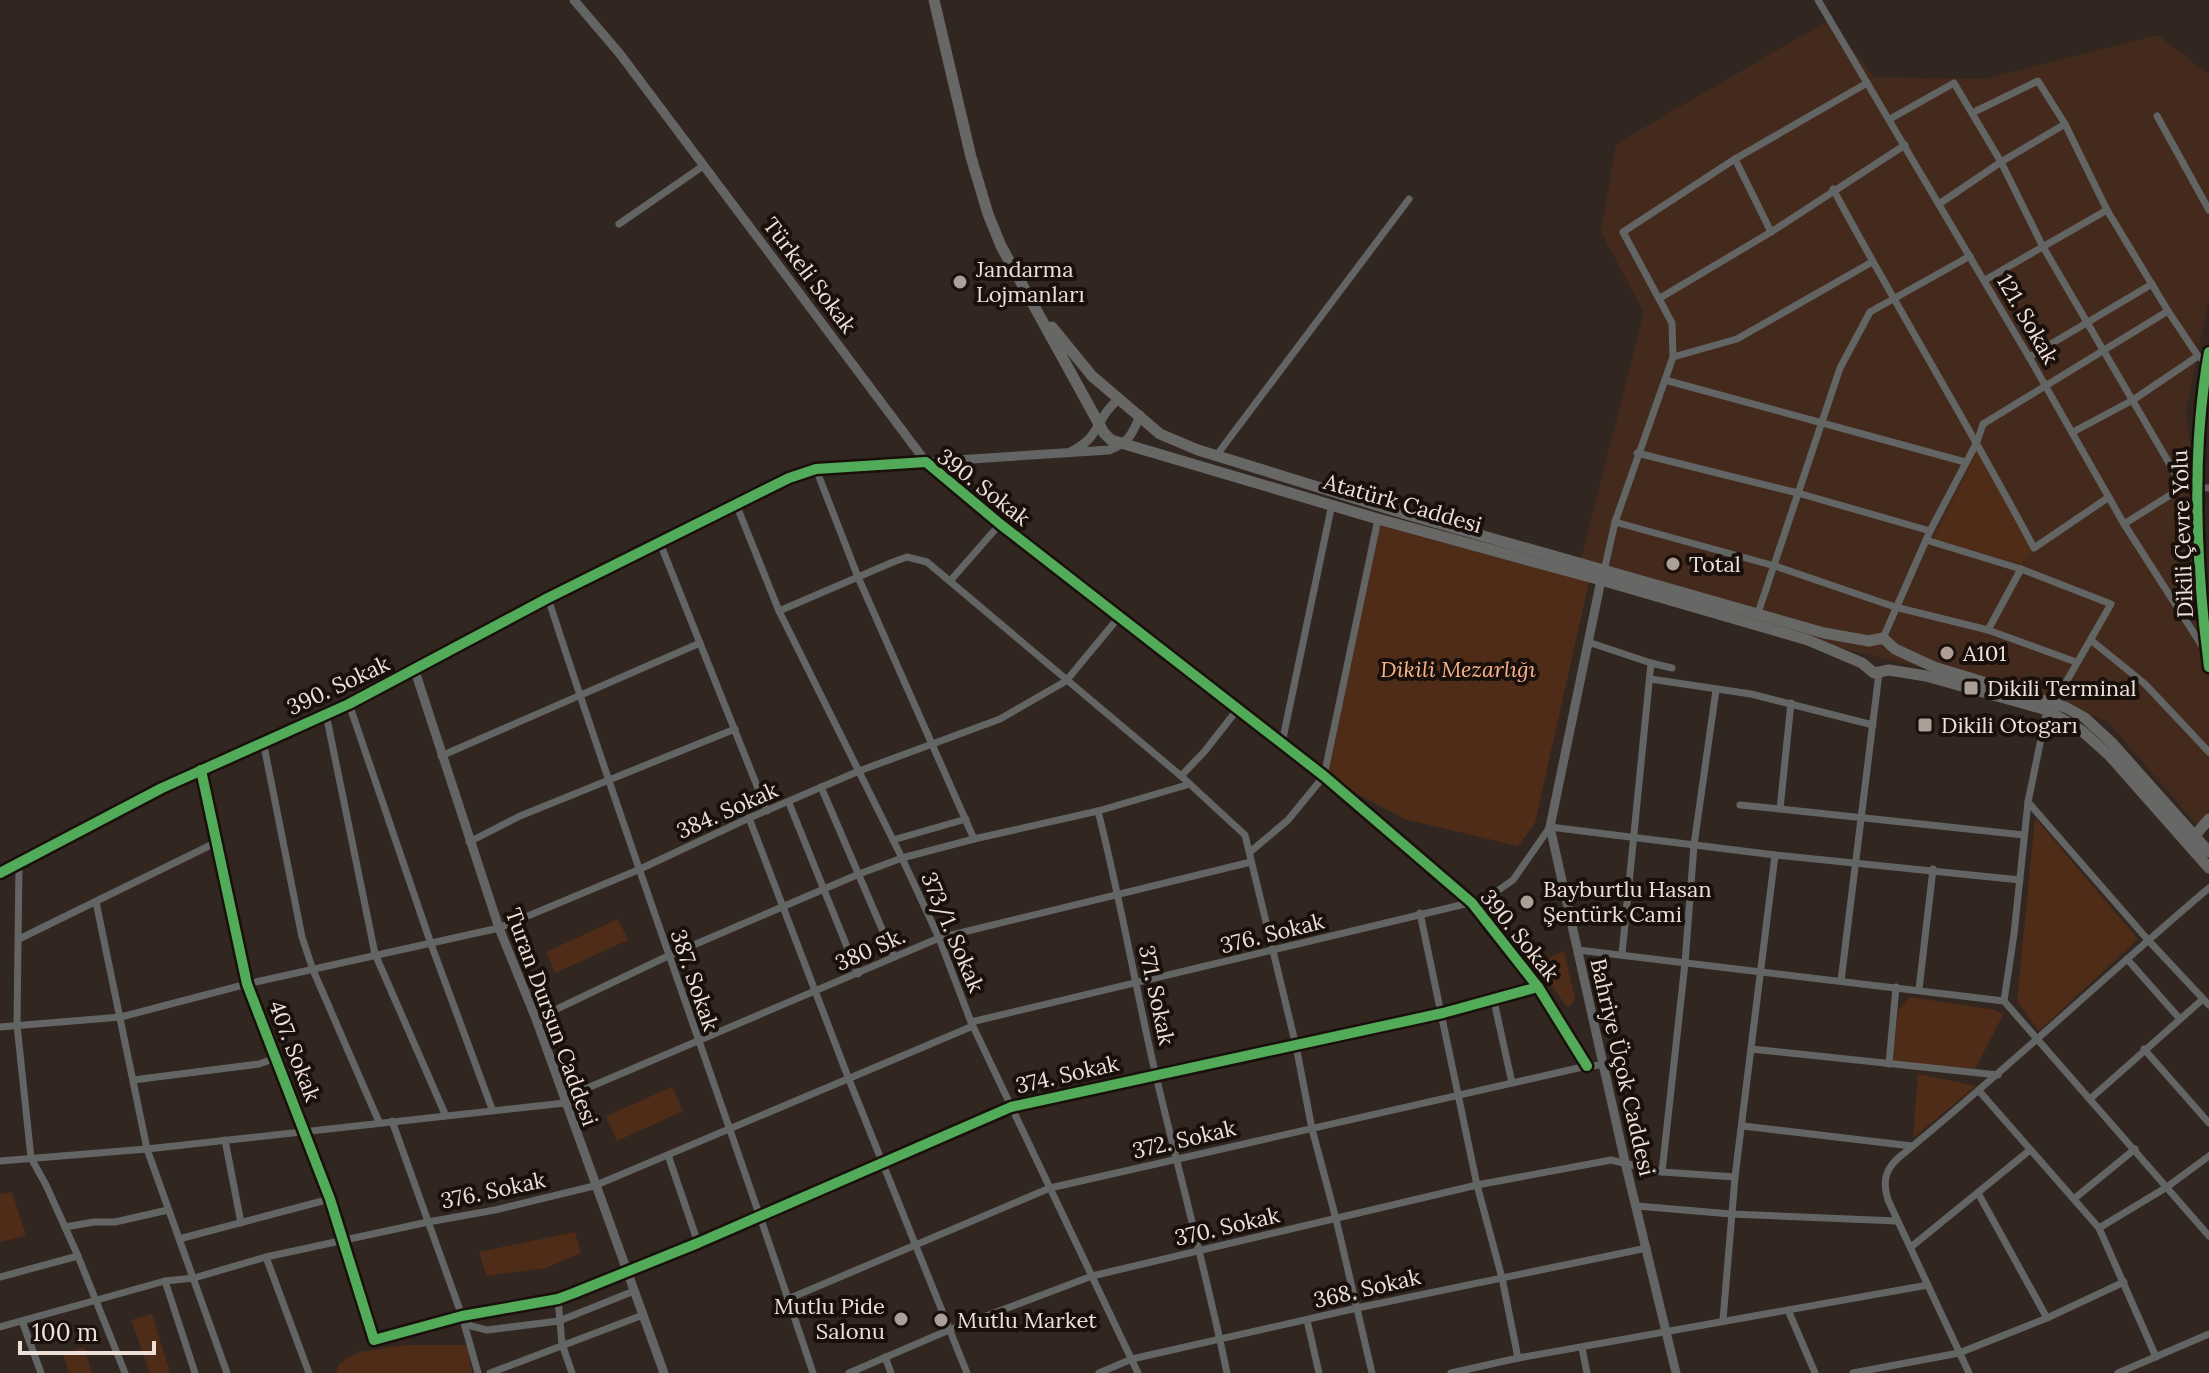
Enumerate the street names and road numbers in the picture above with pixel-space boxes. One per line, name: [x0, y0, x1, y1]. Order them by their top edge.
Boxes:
street label: Türkeli Sokak: [757, 211, 863, 339]
street label: 121. Sokak: [1991, 269, 2065, 369]
street label: 390. Sokak: [932, 442, 1036, 532]
street label: Dikili Çevre Yolu: [2165, 449, 2199, 619]
street label: Atatürk Caddesi: [1320, 467, 1485, 539]
street label: 390. Sokak: [282, 649, 394, 721]
street label: 384. Sokak: [672, 775, 782, 845]
street label: 373/1. Sokak: [915, 868, 991, 997]
street label: 390. Sokak: [1475, 884, 1566, 987]
street label: Turan Dursun Caddesi: [500, 904, 604, 1130]
street label: 376. Sokak: [1217, 907, 1327, 959]
street label: 380 Sk.: [831, 921, 909, 977]
street label: 387. Sokak: [665, 926, 725, 1035]
street label: 371. Sokak: [1133, 942, 1181, 1048]
street label: Bahriye Üçok Caddesi: [1584, 955, 1662, 1179]
street label: 407. Sokak: [263, 997, 327, 1106]
street label: 374. Sokak: [1013, 1049, 1121, 1099]
street label: 372. Sokak: [1130, 1113, 1239, 1164]
street label: 376. Sokak: [438, 1165, 548, 1215]
street label: 370. Sokak: [1172, 1200, 1282, 1252]
street label: 368. Sokak: [1311, 1262, 1423, 1314]

